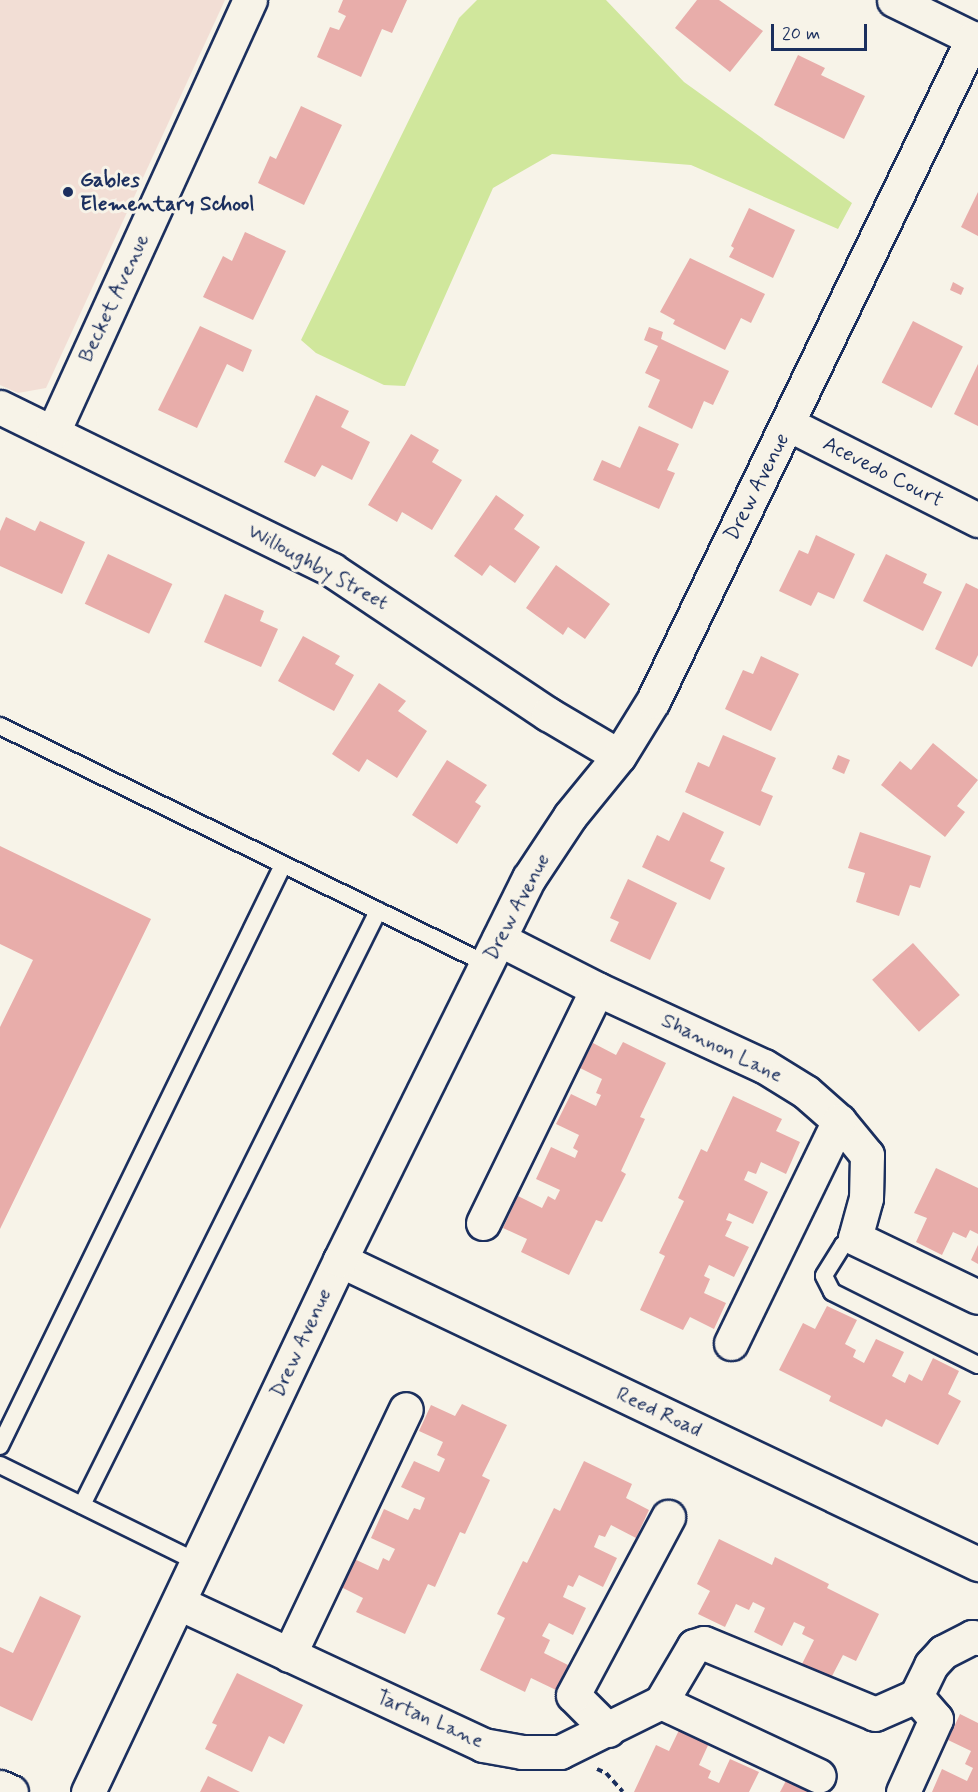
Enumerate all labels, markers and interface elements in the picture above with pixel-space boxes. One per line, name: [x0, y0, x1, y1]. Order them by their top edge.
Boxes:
scale bar: [774, 12, 870, 50]
text: 20 m: [782, 22, 820, 46]
place label: Gables Elementary School: [80, 167, 255, 217]
marker: Gables Elementary School: [61, 185, 75, 199]
street label: Becket Avenue: [74, 231, 154, 365]
street label: Drew Avenue: [718, 428, 796, 546]
street label: Acevedo Court: [820, 432, 946, 512]
street label: Willoughby Street: [242, 517, 394, 617]
street label: Drew Avenue: [478, 848, 556, 966]
street label: Shannon Lane: [658, 1008, 786, 1088]
street label: Drew Avenue: [264, 1283, 338, 1403]
street label: Reed Road: [613, 1381, 705, 1443]
street label: Tartan Lane: [375, 1685, 485, 1753]

